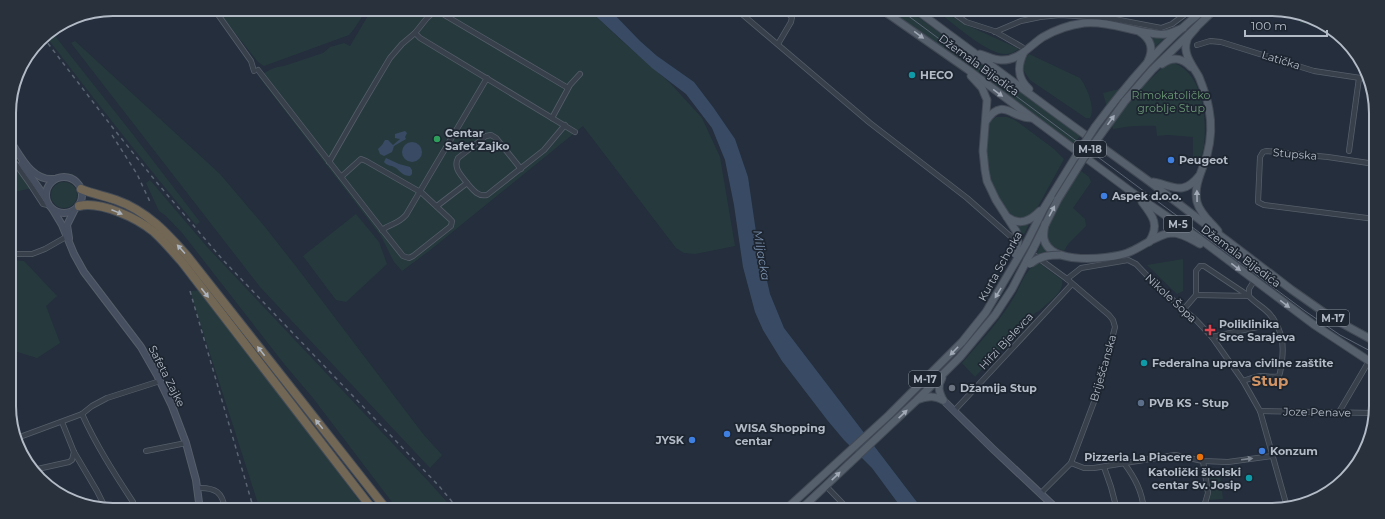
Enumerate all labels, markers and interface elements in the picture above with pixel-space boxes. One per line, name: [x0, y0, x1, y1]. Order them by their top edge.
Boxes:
scale bar: [1245, 12, 1327, 38]
text: 100 m: [1251, 18, 1287, 33]
one-way arrow: [914, 31, 924, 39]
street label: Džemala Bijedića: [936, 31, 1022, 99]
street label: Latička: [1260, 48, 1302, 72]
place label: HECO: [920, 68, 953, 82]
marker: HECO: [907, 70, 917, 80]
one-way arrow: [993, 88, 1004, 97]
park label: Rimokatoličko groblje Stup: [1132, 88, 1211, 115]
one-way arrow: [1107, 114, 1115, 125]
place label: Centar Safet Zajko: [445, 126, 510, 153]
marker: Centar Safet Zajko: [432, 134, 442, 144]
road number: M-18: [1074, 141, 1106, 157]
street label: Stupska: [1272, 145, 1318, 163]
place label: Peugeot: [1179, 153, 1228, 167]
marker: Peugeot: [1166, 155, 1176, 165]
place label: Aspek d.o.o.: [1111, 189, 1182, 203]
one-way arrow: [1194, 189, 1200, 202]
marker: Aspek d.o.o.: [1099, 191, 1109, 201]
one-way arrow: [1048, 205, 1055, 217]
one-way arrow: [112, 209, 123, 215]
road number: M-5: [1164, 216, 1192, 232]
street label: Džemala Bijedića: [1199, 222, 1283, 290]
water label: Miljacka: [750, 229, 774, 281]
street label: Kurta Schorka: [975, 229, 1025, 303]
one-way arrow: [177, 243, 186, 254]
one-way arrow: [1231, 262, 1242, 271]
street label: Nikole Šopa: [1142, 271, 1200, 325]
one-way arrow: [201, 287, 210, 298]
one-way arrow: [994, 287, 1001, 299]
one-way arrow: [1280, 300, 1291, 308]
street label: Hifzi Bjelevca: [976, 310, 1036, 372]
road number: M-17: [1317, 310, 1349, 326]
place label: Poliklinika Srce Sarajeva: [1219, 317, 1296, 344]
marker: Poliklinika Srce Sarajeva: [1204, 324, 1216, 336]
street label: Briješčanska: [1087, 333, 1119, 403]
street label: Safeta Zajke: [146, 343, 189, 409]
one-way arrow: [257, 345, 266, 356]
one-way arrow: [949, 346, 959, 356]
place label: Federalna uprava civilne zaštite: [1152, 356, 1334, 370]
marker: Federalna uprava civilne zaštite: [1139, 358, 1149, 368]
road number: M-17: [909, 371, 941, 387]
district label: Stup: [1252, 371, 1288, 390]
place label: Džamija Stup: [960, 381, 1037, 395]
marker: Džamija Stup: [947, 383, 957, 393]
place label: PVB KS - Stup: [1149, 396, 1229, 410]
marker: PVB KS - Stup: [1136, 398, 1146, 408]
street label: Joze Penave: [1282, 404, 1351, 420]
one-way arrow: [898, 410, 907, 419]
one-way arrow: [315, 419, 324, 430]
place label: WISA Shopping centar: [735, 421, 826, 448]
marker: WISA Shopping centar: [722, 429, 732, 439]
place label: JYSK: [655, 433, 685, 447]
marker: JYSK: [687, 435, 697, 445]
place label: Konzum: [1270, 444, 1318, 458]
marker: Konzum: [1257, 446, 1267, 456]
place label: Pizzeria La Piacere: [1084, 450, 1192, 464]
marker: Pizzeria La Piacere: [1195, 452, 1205, 462]
one-way arrow: [1241, 456, 1253, 463]
place label: Katolički školski centar Sv. Josip: [1148, 465, 1241, 492]
one-way arrow: [831, 471, 841, 481]
marker: Katolički školski centar Sv. Josip: [1244, 473, 1254, 483]

